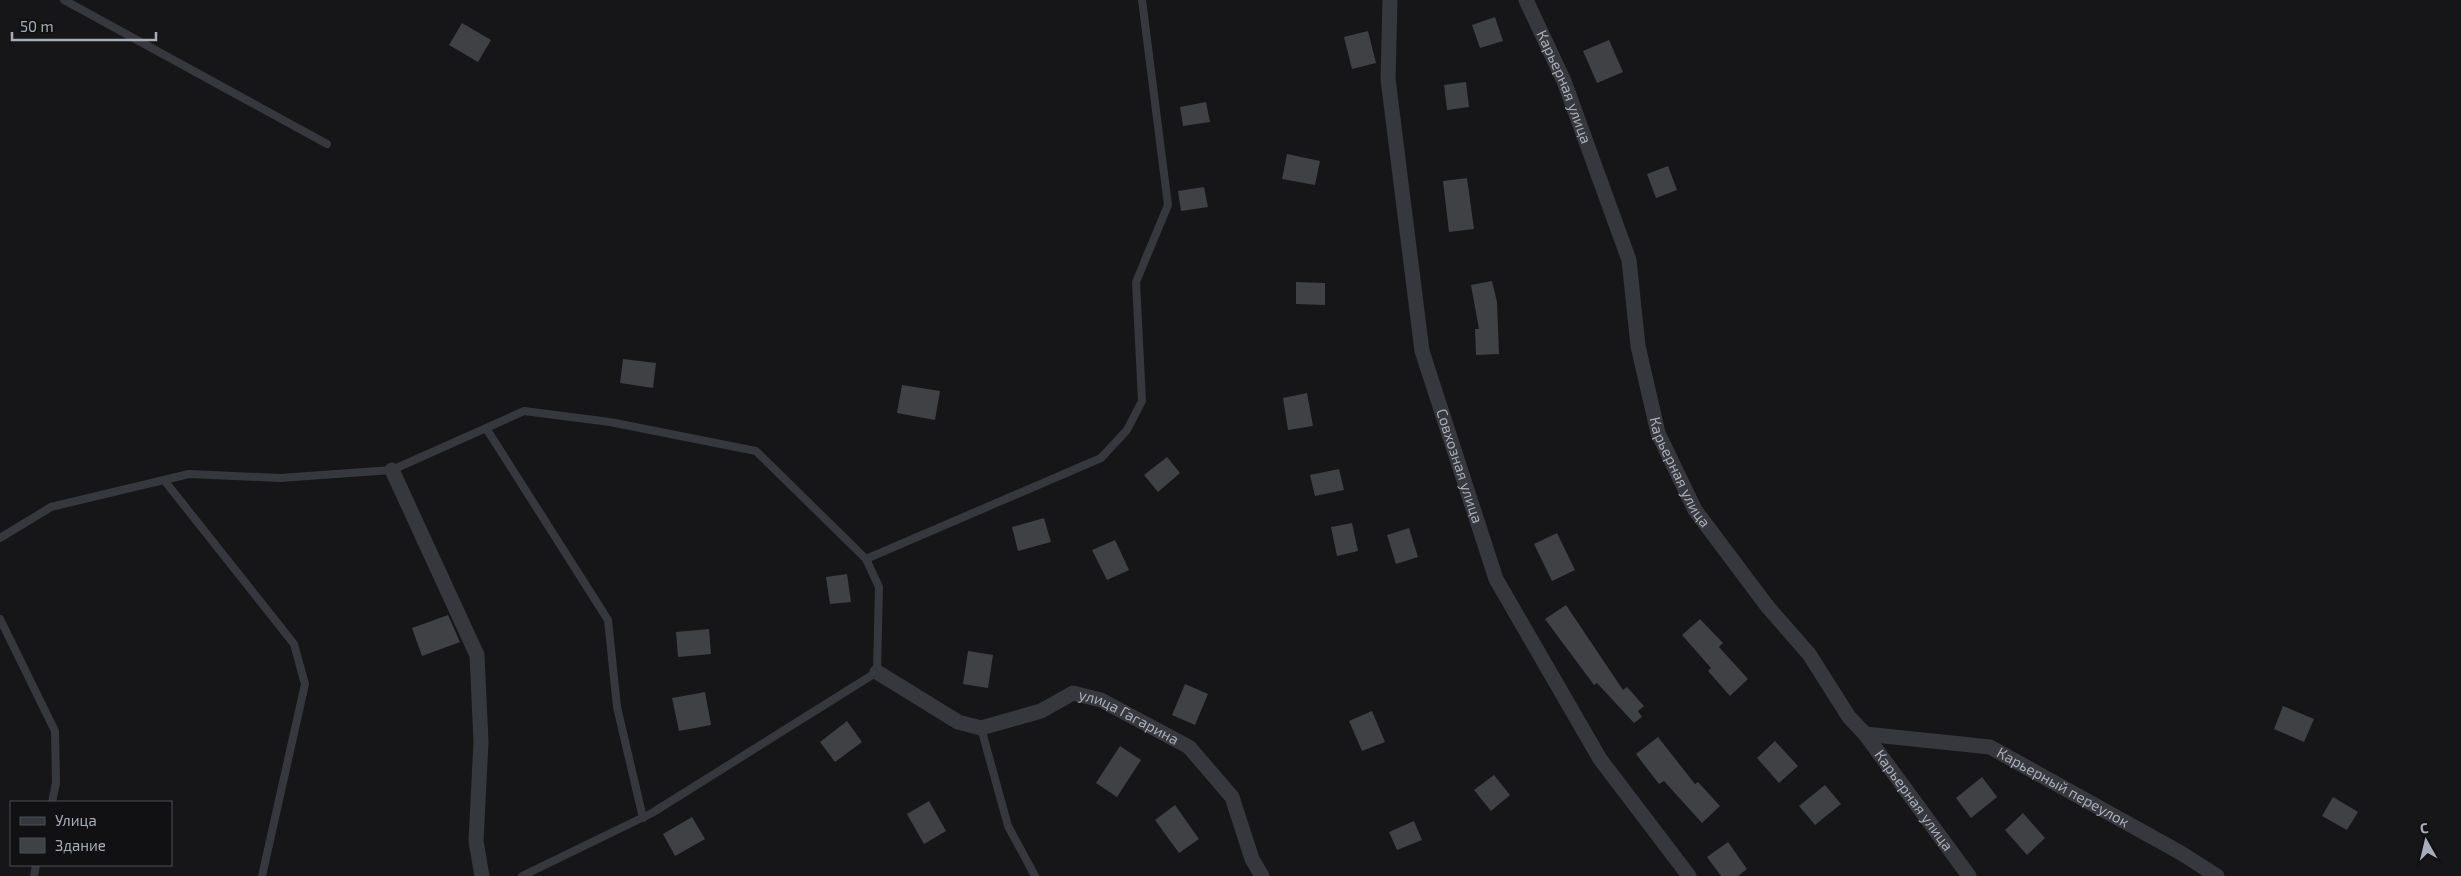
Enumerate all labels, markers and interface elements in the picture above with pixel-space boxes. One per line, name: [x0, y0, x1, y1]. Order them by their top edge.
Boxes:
scale bar: [12, 10, 156, 42]
text: 50 m: [20, 17, 54, 35]
street label: Карьерная улица: [1533, 27, 1596, 146]
street label: Совхозная улица: [1433, 406, 1487, 525]
street label: Карьерная улица: [1647, 415, 1715, 530]
street label: улица Гагарина: [1077, 685, 1182, 748]
street label: Карьерный переулок: [1994, 743, 2133, 830]
street label: Карьерная улица: [1871, 746, 1957, 854]
legend: [10, 801, 172, 866]
text: Улица: [55, 811, 97, 829]
north arrow: [2401, 816, 2451, 866]
text: С: [2419, 819, 2429, 837]
text: Здание: [55, 836, 106, 854]

